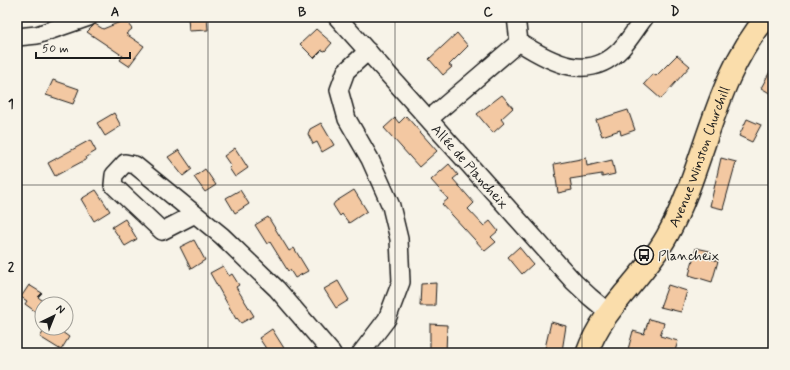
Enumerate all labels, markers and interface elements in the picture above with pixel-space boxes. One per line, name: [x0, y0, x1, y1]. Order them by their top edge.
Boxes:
text: A: [111, 4, 119, 21]
text: B: [298, 4, 307, 21]
text: C: [483, 4, 493, 21]
text: D: [671, 4, 680, 21]
scale bar: [36, 34, 130, 60]
text: 50 m: [42, 41, 69, 57]
street label: Avenue Winston Churchill: [665, 84, 734, 231]
text: 1: [8, 96, 14, 113]
street label: Allée de Plancheix: [427, 121, 512, 213]
bus stop icon: Plancheix: [633, 244, 655, 266]
place label: Plancheix: [658, 247, 719, 265]
text: 2: [8, 259, 15, 276]
north arrow: [34, 296, 74, 336]
text: N: [53, 302, 68, 317]

